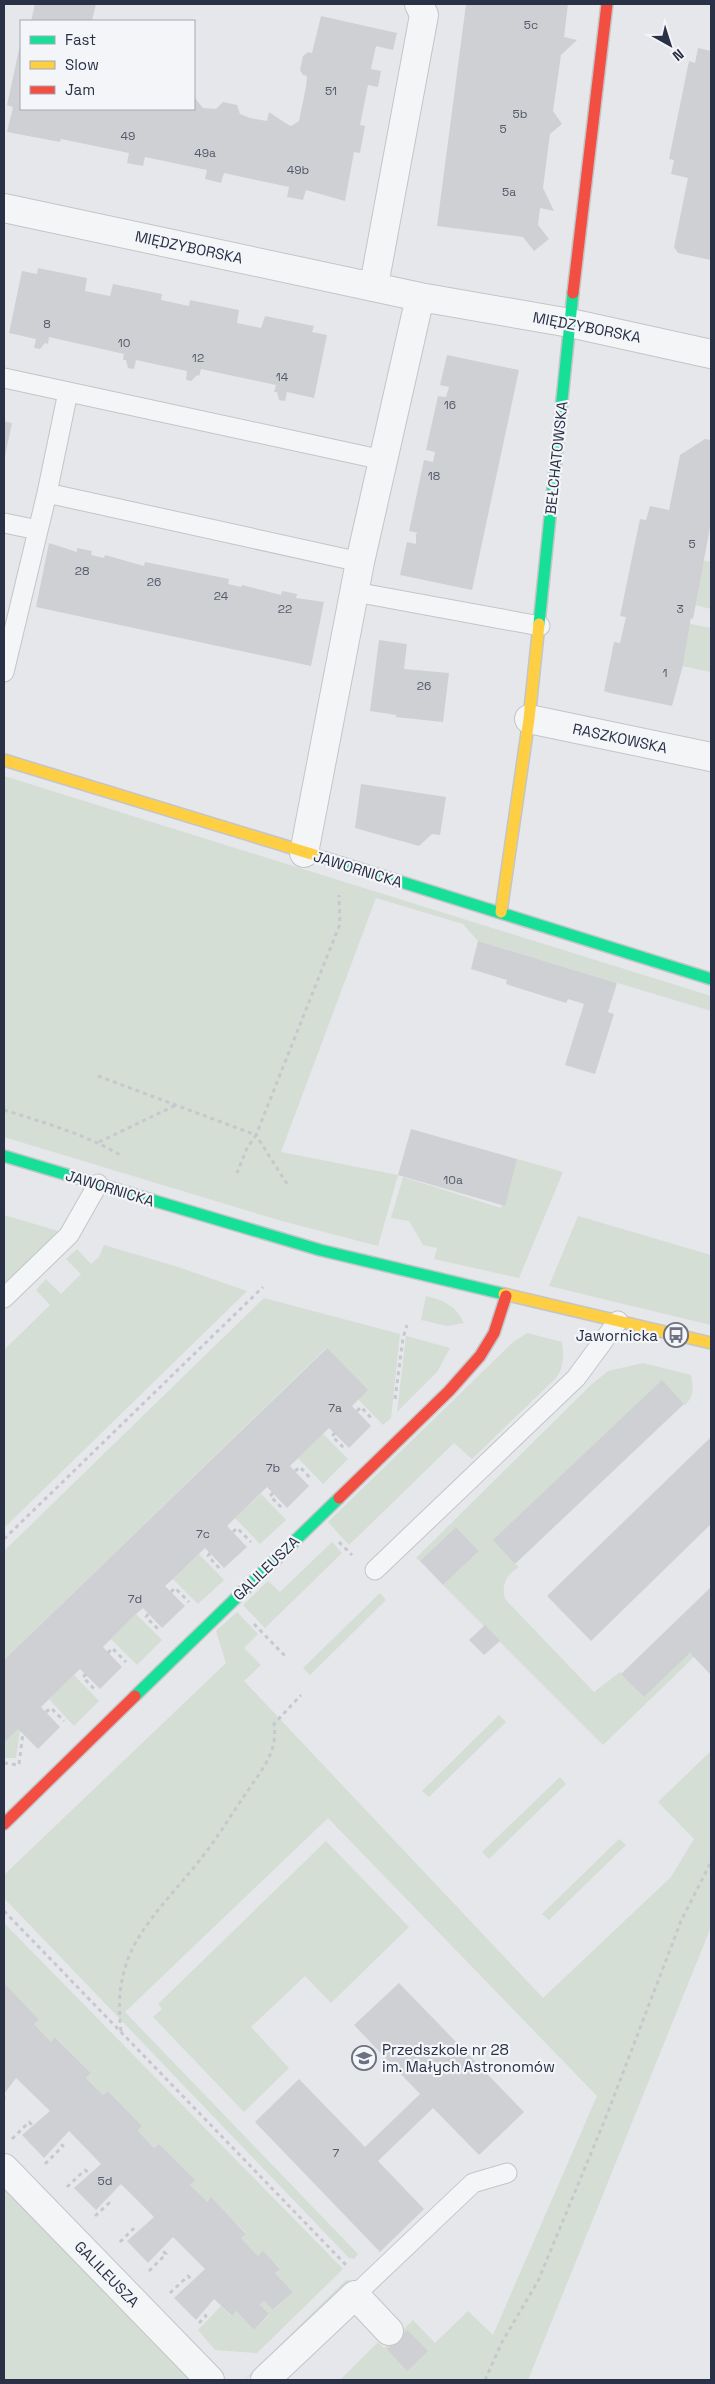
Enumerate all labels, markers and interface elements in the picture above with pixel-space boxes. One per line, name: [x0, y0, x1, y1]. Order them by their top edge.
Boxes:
house number: 5c: [524, 17, 538, 33]
legend: [20, 20, 195, 110]
north arrow: [645, 20, 695, 70]
text: Fast: [65, 30, 96, 49]
text: N: [669, 45, 687, 65]
text: Slow: [65, 55, 99, 74]
text: Jam: [65, 80, 95, 99]
house number: 51: [325, 83, 337, 99]
house number: 5b: [513, 106, 528, 122]
house number: 5: [499, 121, 507, 137]
house number: 49: [121, 128, 135, 144]
house number: 49a: [194, 145, 216, 161]
house number: 49b: [287, 162, 310, 178]
house number: 5a: [502, 184, 516, 200]
street label: MIĘDZYBORSKA: [133, 226, 245, 268]
street label: MIĘDZYBORSKA: [531, 307, 643, 347]
house number: 8: [43, 316, 51, 332]
house number: 10: [118, 335, 130, 351]
house number: 12: [192, 350, 204, 366]
house number: 14: [276, 369, 289, 385]
house number: 16: [444, 397, 456, 413]
street label: BEŁCHATOWSKA: [541, 400, 571, 516]
house number: 18: [428, 468, 440, 484]
house number: 5: [688, 536, 696, 552]
house number: 28: [75, 563, 89, 579]
house number: 26: [147, 574, 161, 590]
house number: 24: [214, 588, 229, 604]
house number: 22: [278, 601, 292, 617]
house number: 3: [676, 601, 684, 617]
house number: 1: [662, 665, 668, 681]
house number: 26: [417, 678, 431, 694]
street label: RASZKOWSKA: [571, 719, 670, 757]
street label: JAWORNICKA: [311, 846, 405, 892]
street label: JAWORNICKA: [63, 1165, 157, 1211]
house number: 10a: [443, 1172, 463, 1188]
bus stop icon: Jawornicka: [663, 1322, 689, 1348]
place label: Jawornicka: [576, 1326, 658, 1345]
house number: 7a: [328, 1400, 342, 1416]
house number: 7b: [266, 1460, 281, 1476]
house number: 7c: [196, 1526, 210, 1542]
street label: GALILEUSZA: [229, 1531, 304, 1604]
house number: 7d: [128, 1591, 142, 1607]
place label: Przedszkole nr 28 im. Małych Astronomów: [382, 2040, 555, 2076]
school or university icon: Przedszkole nr 28 im. Małych Astronomów: [351, 2045, 377, 2071]
house number: 7: [333, 2145, 340, 2161]
house number: 5d: [98, 2173, 112, 2189]
street label: GALILEUSZA: [71, 2237, 144, 2312]

